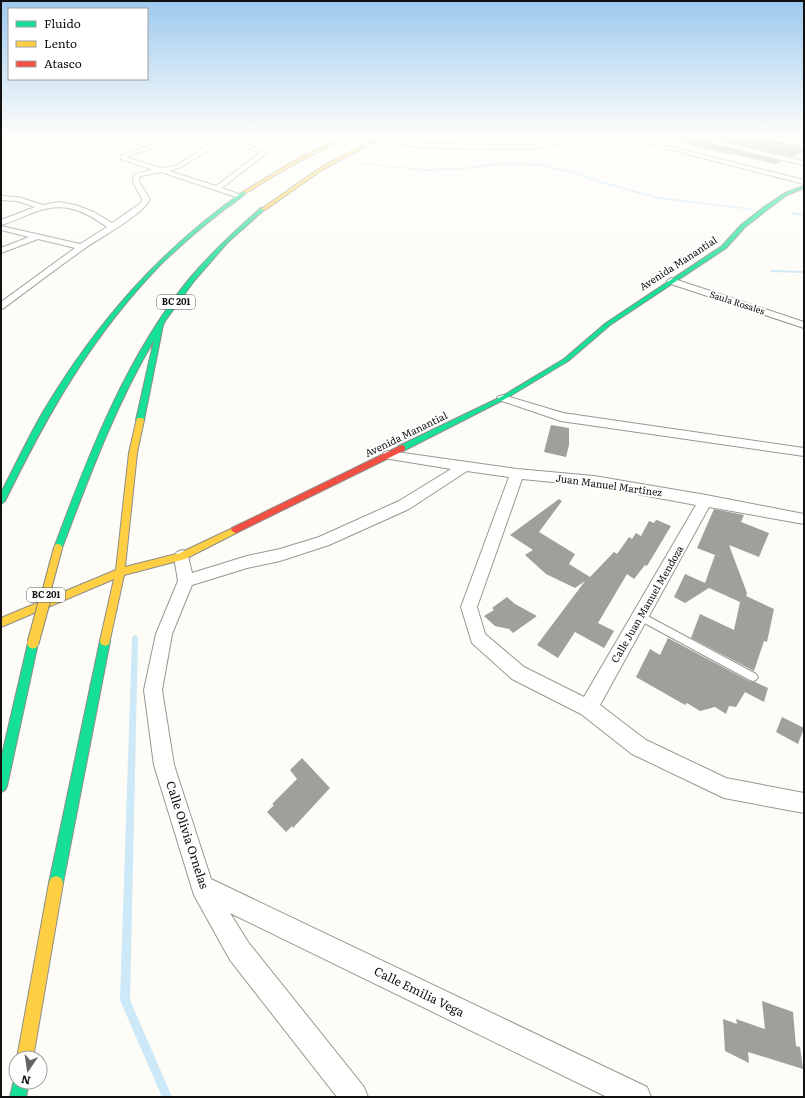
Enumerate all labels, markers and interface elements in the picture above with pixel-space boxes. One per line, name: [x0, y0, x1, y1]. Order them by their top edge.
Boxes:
legend: [8, 8, 148, 80]
text: Fluido: [44, 14, 81, 32]
text: Lento: [44, 34, 77, 52]
text: Atasco: [44, 54, 82, 72]
street label: Avenida Manantial: [636, 231, 720, 293]
street label: Saula Rosales: [708, 287, 767, 318]
road number: BC 201: [157, 295, 195, 309]
street label: Avenida Manantial: [362, 407, 450, 460]
street label: Juan Manuel Martínez: [555, 470, 663, 499]
street label: Calle Juan Manuel Mendoza: [607, 542, 687, 665]
road number: BC 201: [27, 588, 65, 602]
street label: Calle Olivia Ornelas: [162, 778, 214, 891]
street label: Calle Emilia Vega: [371, 961, 468, 1021]
north arrow: [8, 1050, 48, 1090]
text: N: [19, 1072, 32, 1090]

